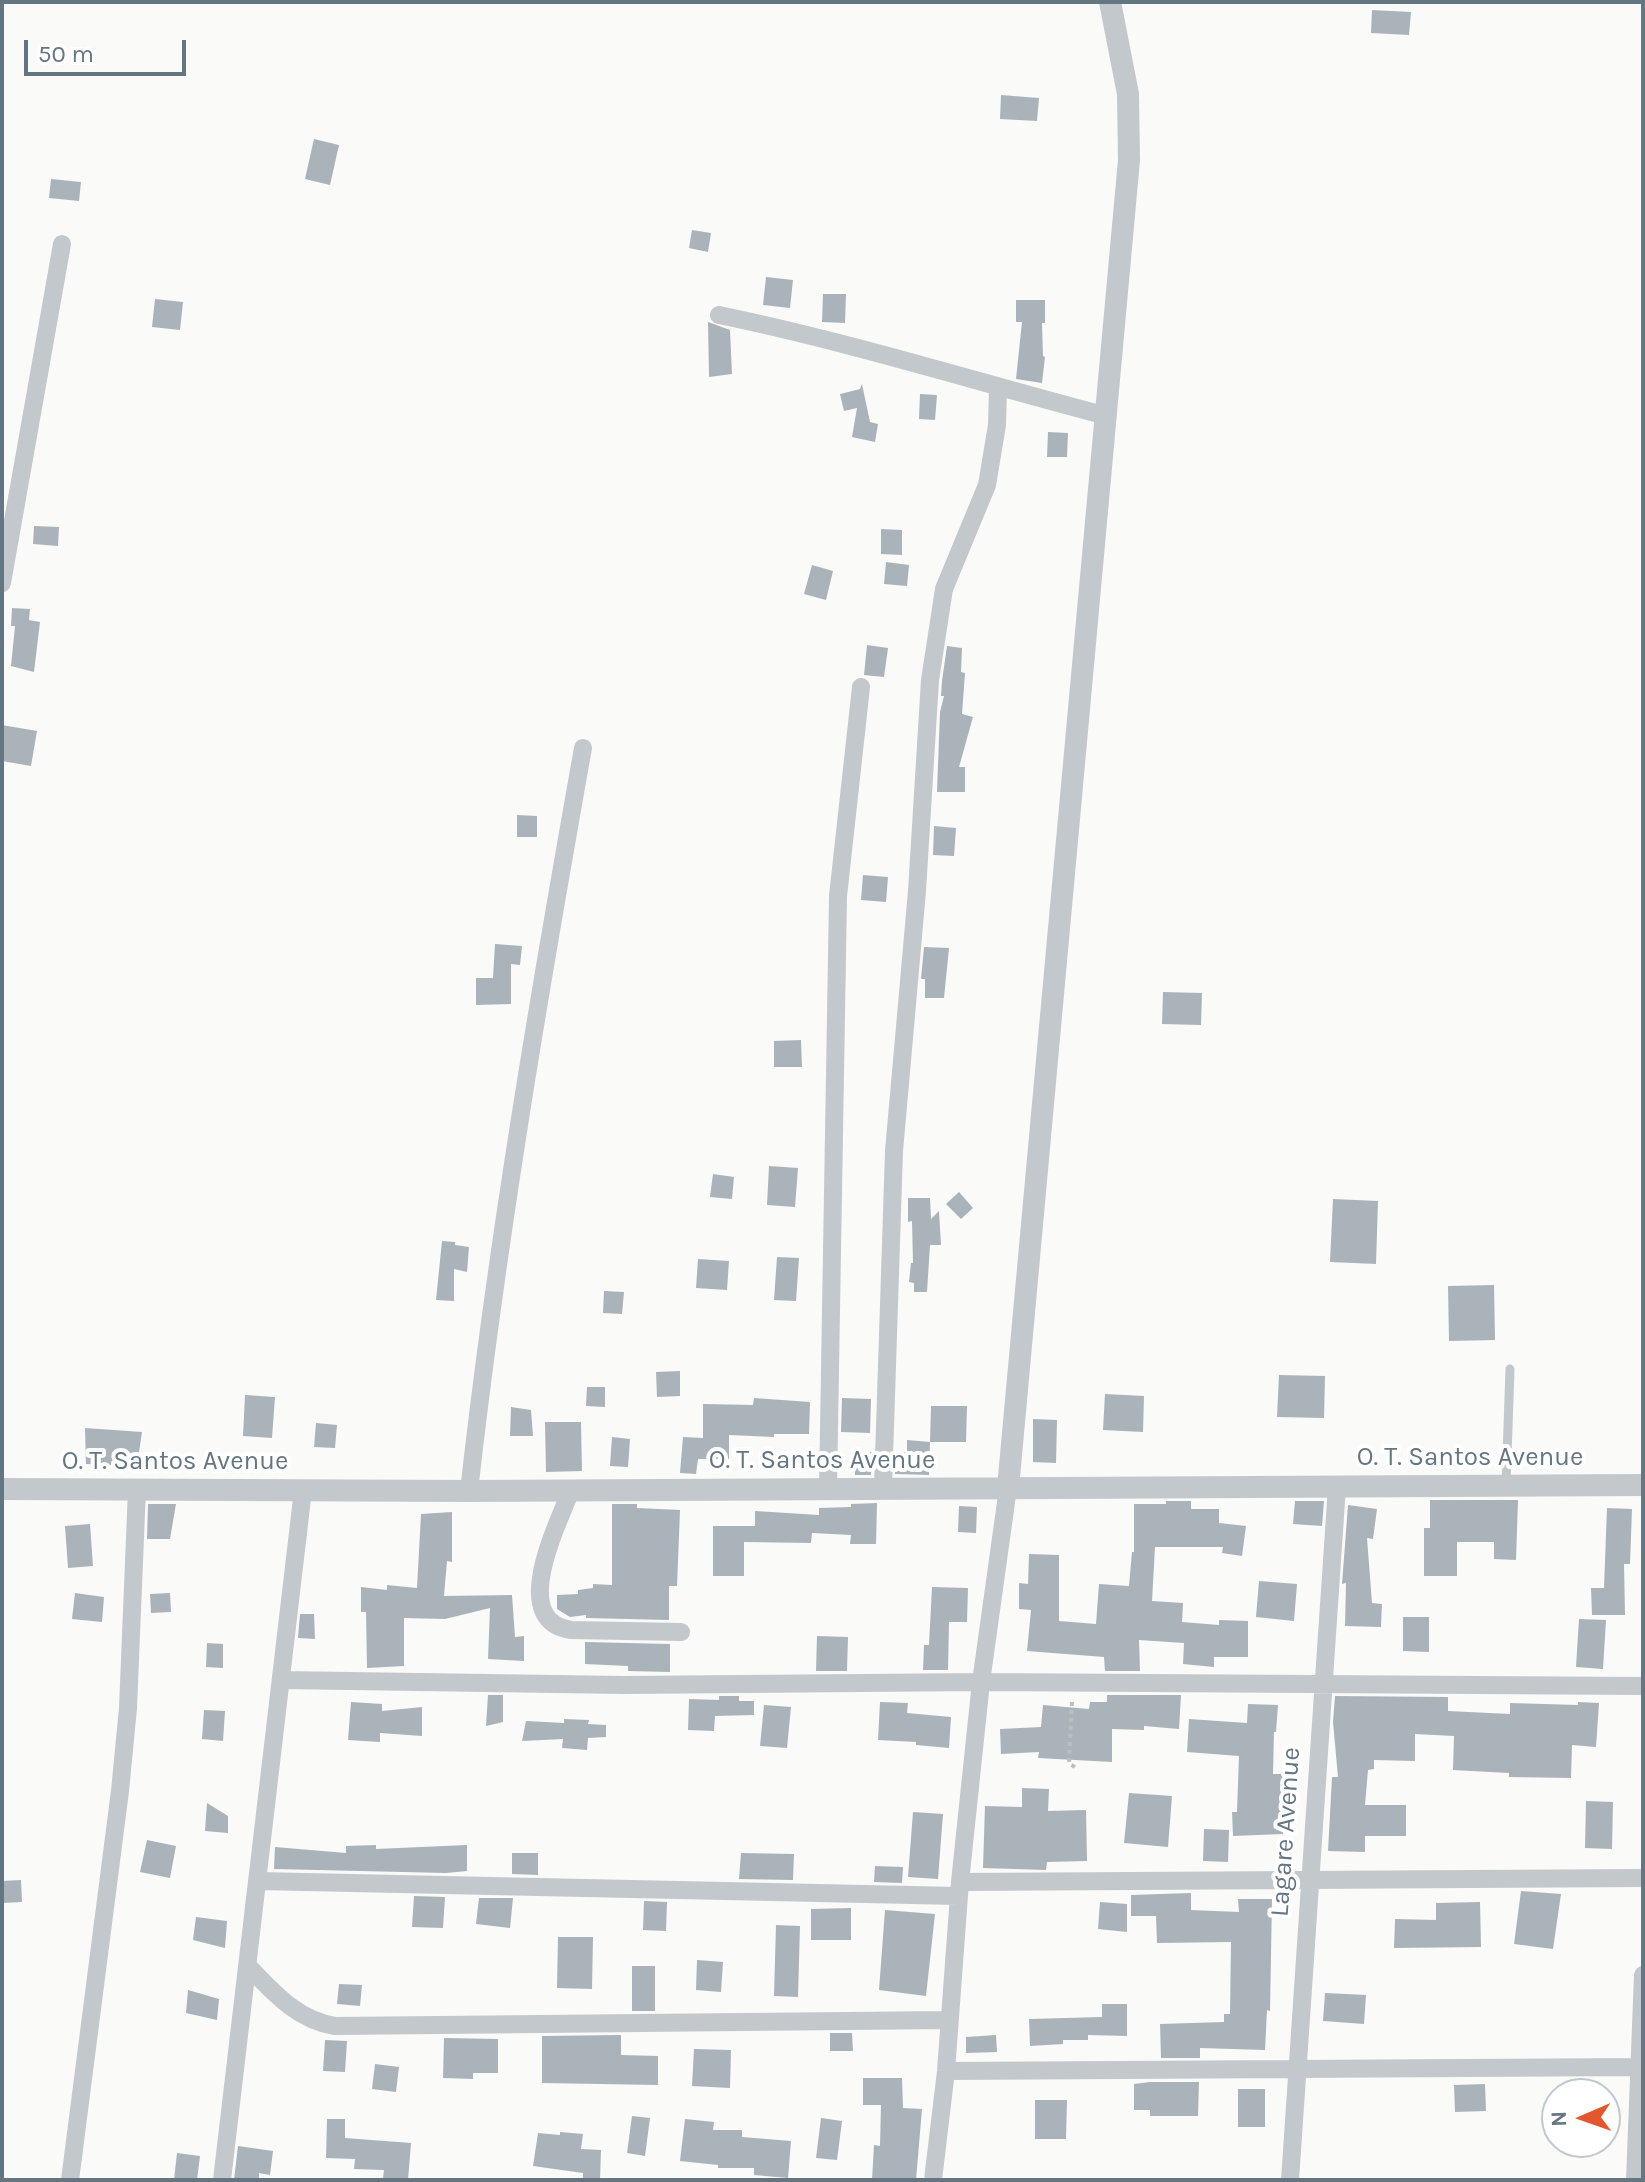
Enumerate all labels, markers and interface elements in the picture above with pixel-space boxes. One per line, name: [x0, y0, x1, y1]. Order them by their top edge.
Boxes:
scale bar: [28, 24, 190, 74]
text: 50 m: [38, 40, 94, 68]
street label: O. T. Santos Avenue: [1357, 1442, 1583, 1474]
street label: O. T. Santos Avenue: [709, 1445, 935, 1477]
street label: O. T. Santos Avenue: [62, 1446, 288, 1478]
street label: Lagare Avenue: [1265, 1746, 1307, 1918]
north arrow: [1541, 2078, 1621, 2158]
text: N: [1546, 2110, 1572, 2127]

